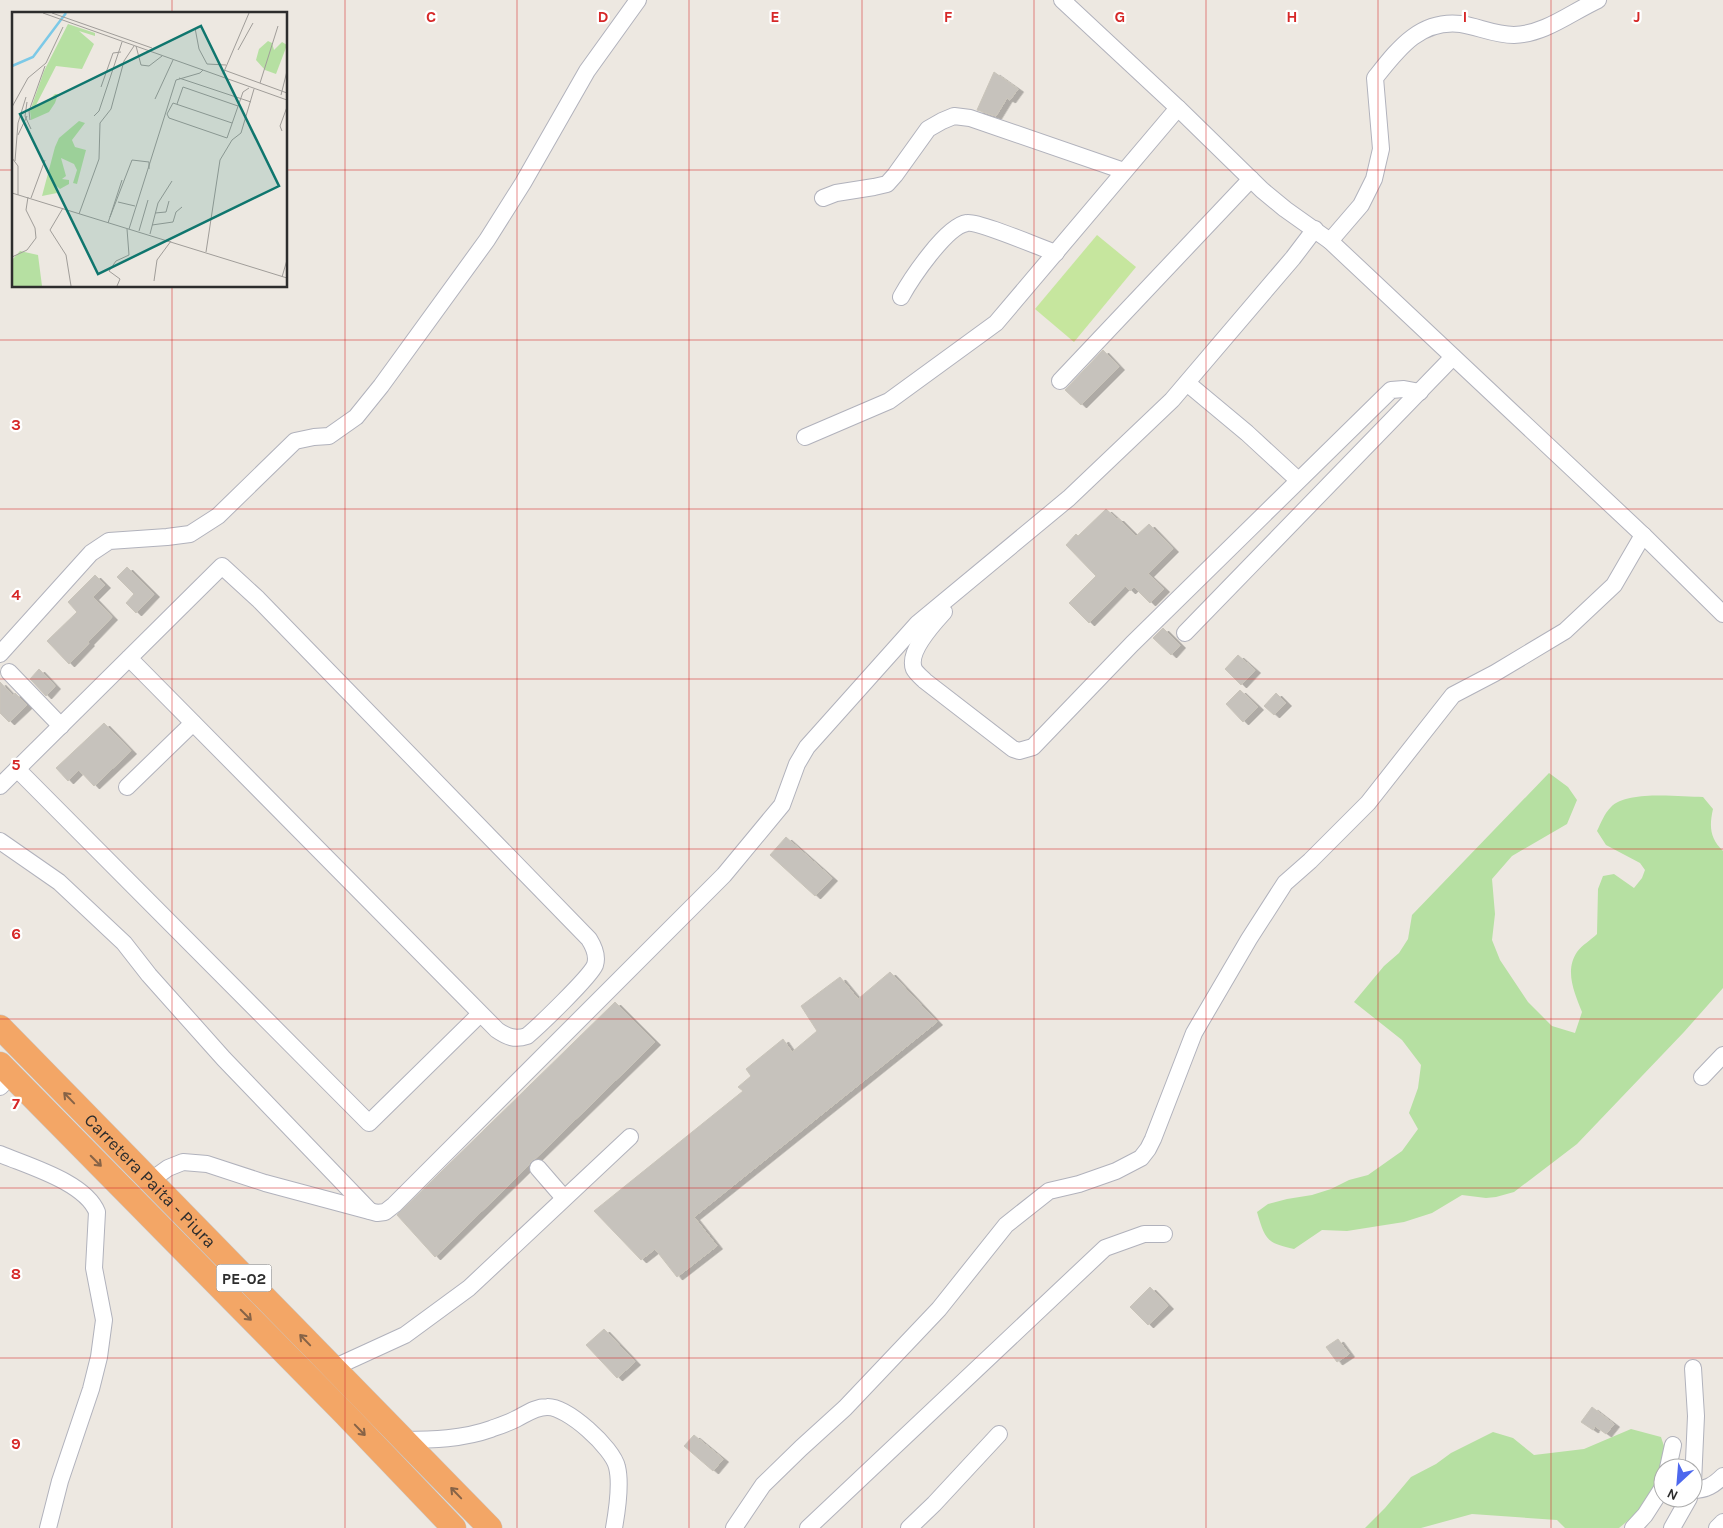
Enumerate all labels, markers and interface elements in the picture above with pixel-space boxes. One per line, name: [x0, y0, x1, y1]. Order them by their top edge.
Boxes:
text: C: [426, 7, 436, 26]
text: D: [598, 7, 609, 26]
text: E: [770, 7, 780, 26]
text: F: [944, 7, 953, 26]
text: G: [1115, 7, 1125, 26]
text: H: [1286, 7, 1298, 26]
text: I: [1463, 7, 1467, 26]
text: J: [1633, 7, 1641, 26]
inset map: [12, 12, 288, 288]
text: 3: [11, 415, 21, 434]
text: 4: [11, 585, 21, 604]
text: 5: [11, 755, 21, 774]
text: 6: [11, 924, 21, 943]
one-way arrow: [63, 1092, 75, 1105]
text: 7: [12, 1094, 20, 1113]
street label: Carretera Paita - Piura: [80, 1109, 221, 1253]
one-way arrow: [89, 1155, 101, 1167]
text: 8: [11, 1264, 21, 1283]
road number: PE-02: [216, 1264, 272, 1292]
one-way arrow: [240, 1308, 252, 1320]
one-way arrow: [299, 1334, 311, 1346]
one-way arrow: [354, 1424, 366, 1437]
text: 9: [11, 1434, 21, 1453]
north arrow: [1653, 1458, 1703, 1508]
text: N: [1664, 1484, 1681, 1504]
one-way arrow: [449, 1487, 462, 1499]

